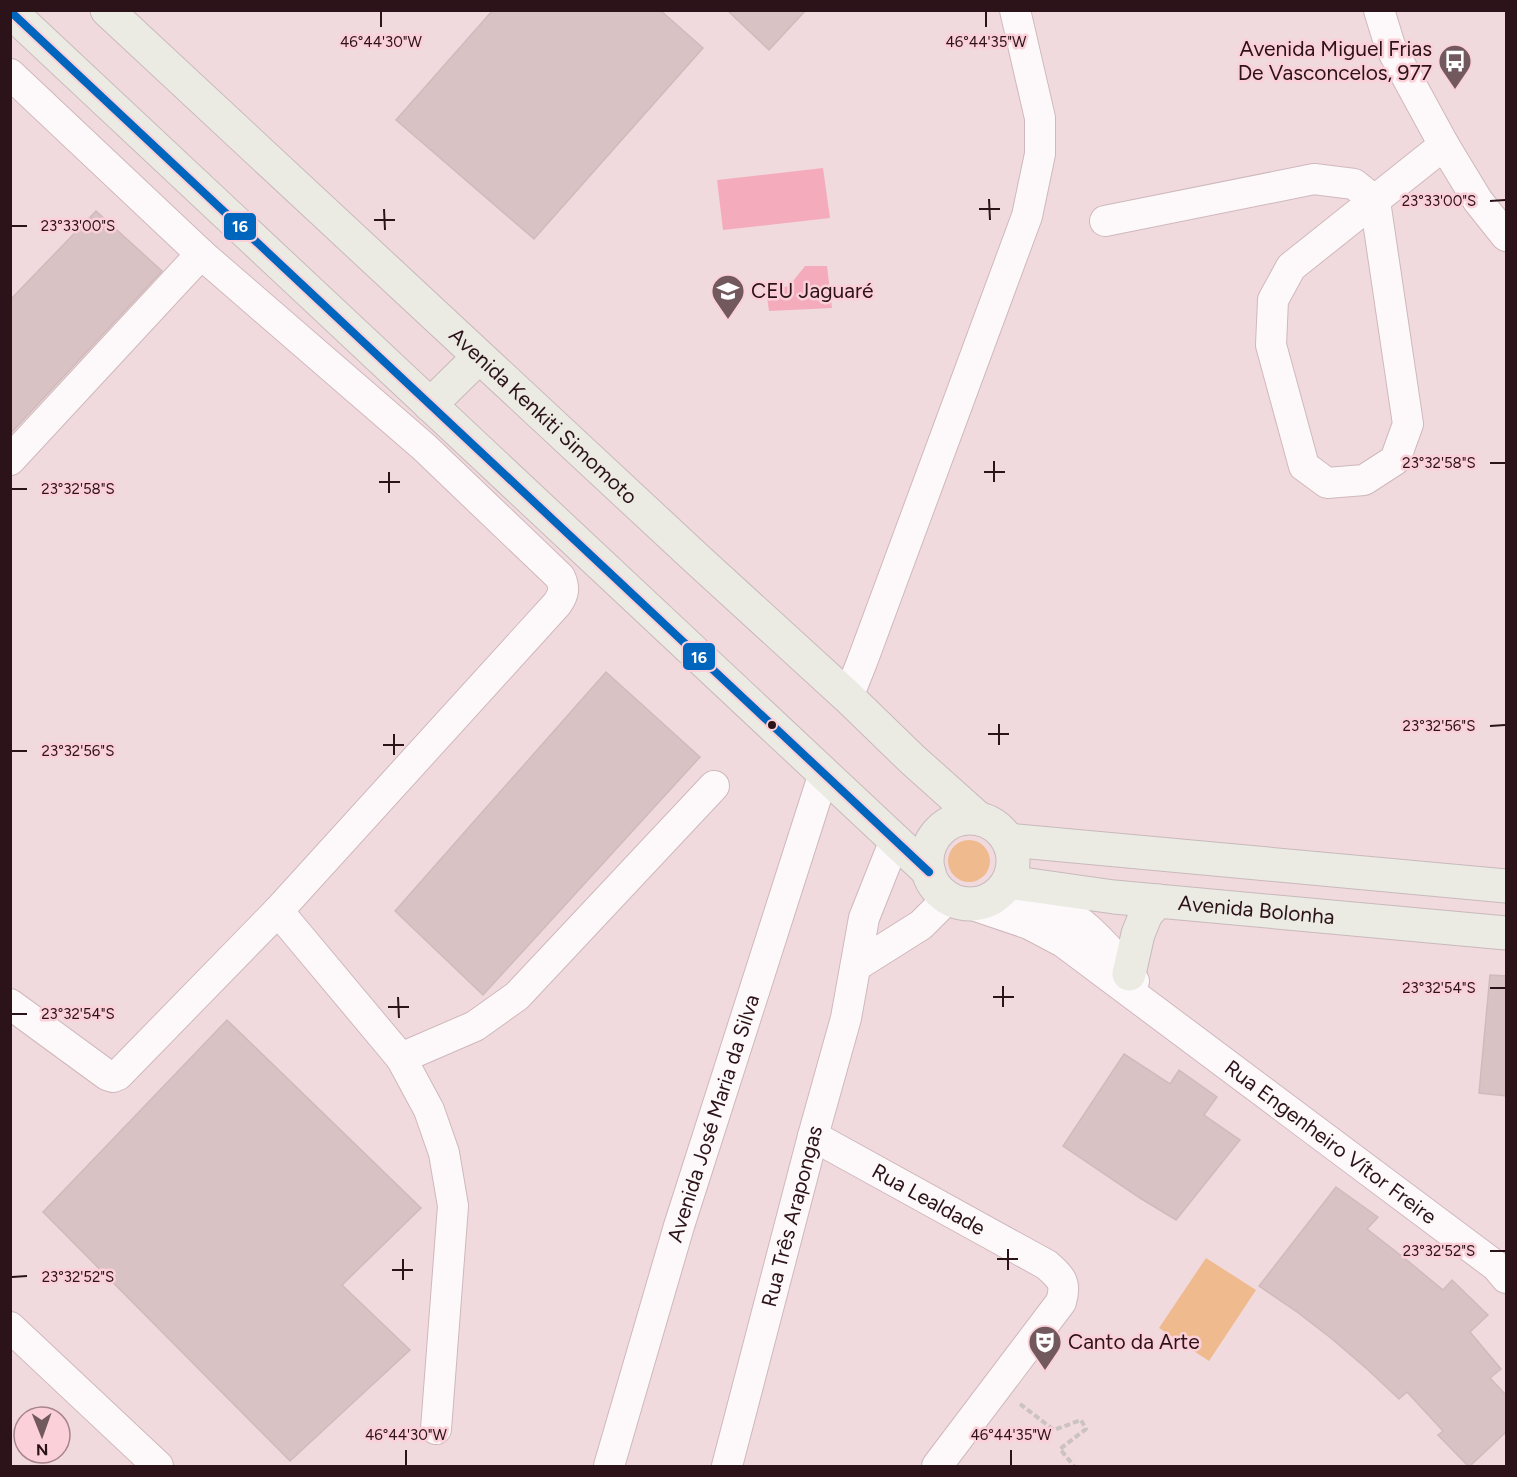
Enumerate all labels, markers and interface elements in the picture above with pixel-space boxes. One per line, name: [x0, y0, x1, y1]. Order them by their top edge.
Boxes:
text: 46°44'30"W: [340, 33, 423, 51]
text: 46°44'35"W: [946, 33, 1027, 51]
place label: Avenida Miguel Frias De Vasconcelos, 977: [1238, 36, 1432, 85]
bus stop icon: Avenida Miguel Frias De Vasconcelos, 977: [1437, 43, 1473, 90]
text: 23°33'00"S: [1402, 192, 1476, 210]
line badge: 16: [223, 212, 257, 241]
text: 23°33'00"S: [41, 217, 115, 235]
text: 16: [232, 217, 248, 236]
school or university icon: CEU Jaguaré: [710, 273, 746, 320]
place label: CEU Jaguaré: [751, 278, 873, 303]
street label: Avenida Kenkiti Simomoto: [444, 322, 643, 509]
text: 23°32'58"S: [1402, 454, 1476, 472]
text: 23°32'58"S: [41, 480, 115, 498]
line badge: 16: [682, 642, 716, 671]
text: 16: [691, 648, 707, 667]
text: 23°32'56"S: [1403, 717, 1475, 735]
unlabelled marker: [766, 719, 778, 731]
text: 23°32'56"S: [42, 742, 114, 760]
street label: Avenida Bolonha: [1177, 890, 1336, 929]
text: 23°32'54"S: [1402, 979, 1476, 997]
street label: Avenida José Maria da Silva: [662, 991, 764, 1245]
text: 23°32'54"S: [41, 1005, 115, 1023]
street label: Rua Engenheiro Vítor Freire: [1220, 1054, 1442, 1229]
street label: Rua Três Arapongas: [756, 1123, 827, 1309]
street label: Rua Lealdade: [868, 1158, 990, 1240]
text: 23°32'52"S: [1403, 1242, 1475, 1260]
text: 23°32'52"S: [42, 1268, 114, 1286]
theatre icon: Canto da Arte: [1027, 1324, 1063, 1371]
place label: Canto da Arte: [1068, 1329, 1200, 1354]
north arrow: [12, 1405, 72, 1465]
text: 46°44'30"W: [365, 1426, 448, 1444]
text: 46°44'35"W: [971, 1426, 1052, 1444]
text: N: [36, 1440, 49, 1459]

